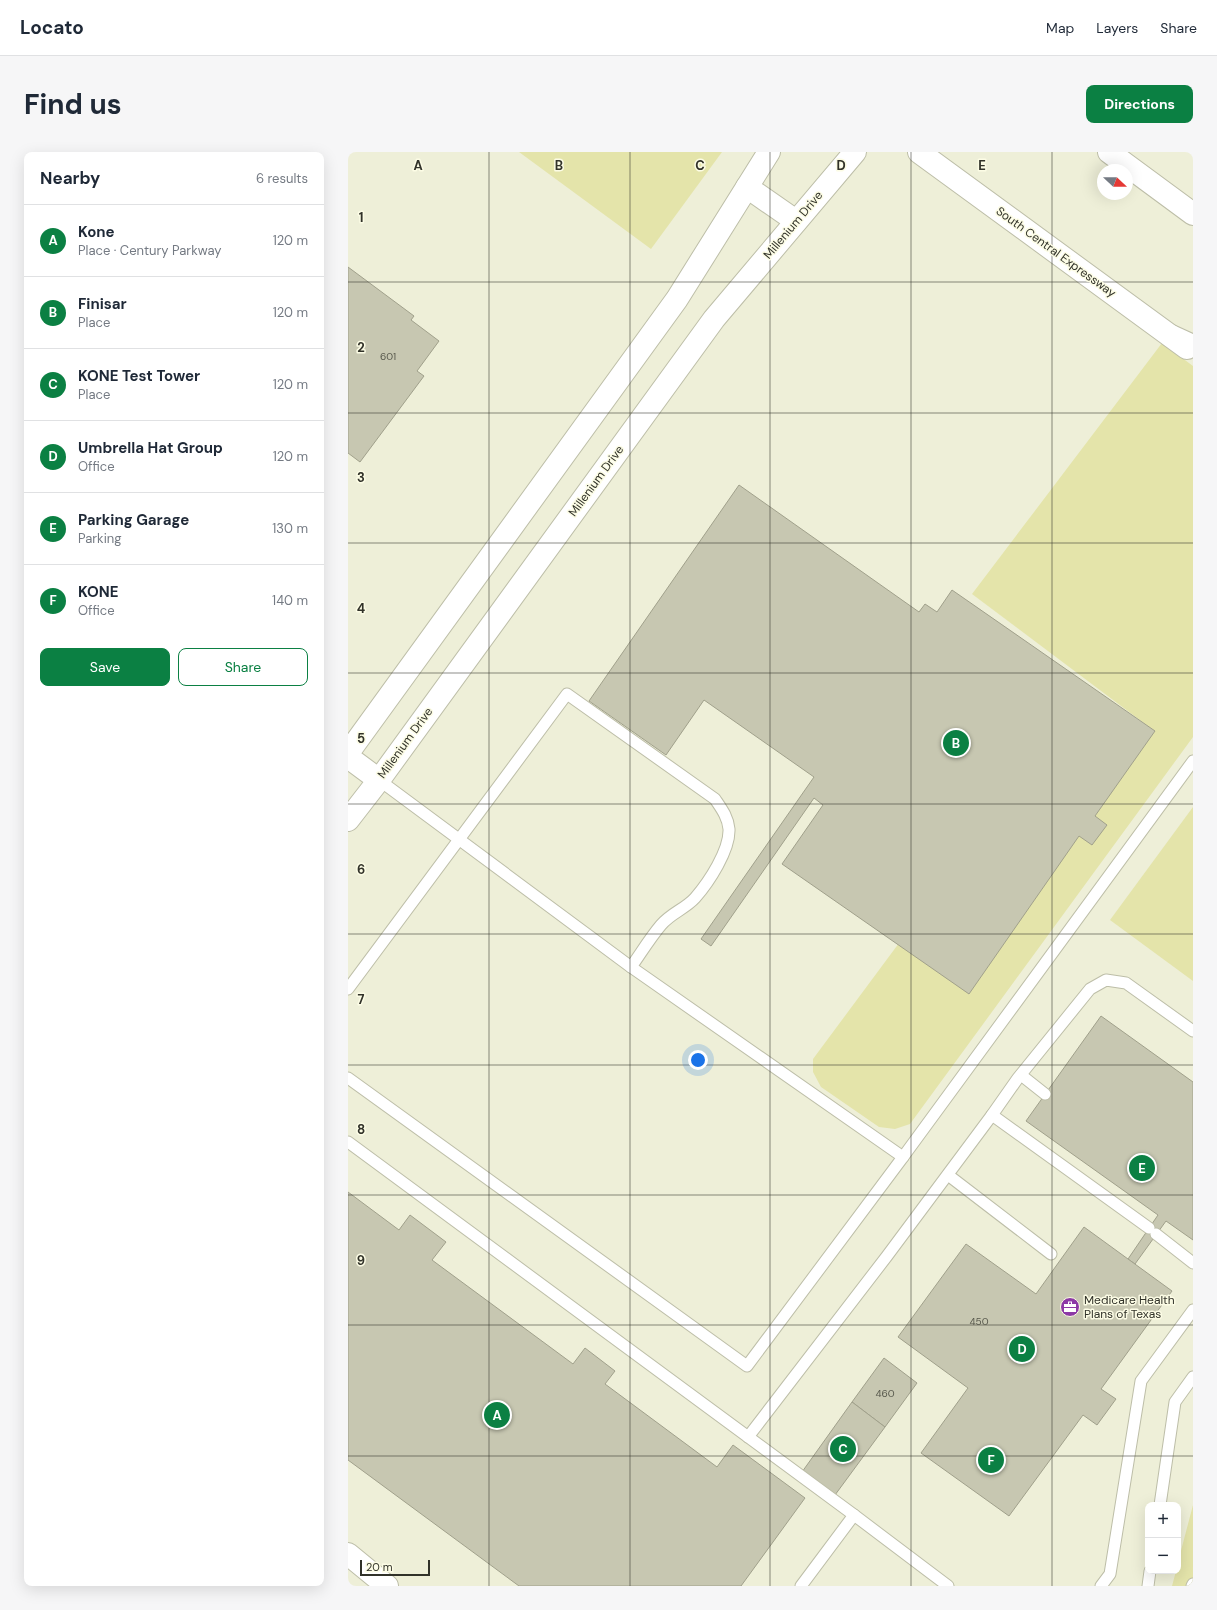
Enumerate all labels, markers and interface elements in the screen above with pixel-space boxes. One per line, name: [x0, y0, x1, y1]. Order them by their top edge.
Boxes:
text: Locato: [20, 15, 84, 40]
text: Map: [1046, 19, 1074, 37]
text: Layers: [1096, 19, 1138, 37]
text: Share: [1160, 19, 1197, 37]
button: Directions: [1086, 85, 1193, 123]
text: Find us: [24, 86, 122, 123]
text: A: [413, 157, 423, 174]
text: B: [555, 157, 563, 174]
text: C: [695, 157, 705, 174]
text: D: [836, 157, 846, 174]
text: E: [978, 157, 986, 174]
north arrow: [1097, 164, 1133, 200]
text: Nearby: [40, 167, 100, 189]
text: 6 results: [256, 170, 308, 187]
street label: Millenium Drive: [760, 188, 826, 262]
street label: South Central Expressway: [993, 203, 1119, 301]
text: 1: [359, 209, 363, 226]
text: Kone: [78, 222, 115, 242]
text: A: [48, 232, 58, 249]
text: 120 m: [273, 232, 308, 249]
text: Place · Century Parkway: [78, 242, 222, 259]
text: Finisar: [78, 294, 127, 314]
text: B: [49, 304, 57, 321]
text: 120 m: [273, 304, 308, 321]
text: Place: [78, 314, 110, 331]
text: 2: [357, 339, 365, 356]
house number: 601: [380, 350, 396, 363]
text: KONE Test Tower: [78, 366, 200, 386]
text: C: [48, 376, 58, 393]
text: 120 m: [273, 376, 308, 393]
text: Place: [78, 386, 110, 403]
text: Umbrella Hat Group: [78, 438, 223, 458]
street label: Millenium Drive: [565, 442, 627, 520]
text: D: [48, 448, 58, 465]
text: 120 m: [273, 448, 308, 465]
text: Office: [78, 458, 115, 475]
text: 3: [357, 469, 365, 486]
text: Parking Garage: [78, 510, 189, 530]
text: E: [49, 520, 57, 537]
text: 130 m: [272, 520, 308, 537]
text: Parking: [78, 530, 122, 547]
text: KONE: [78, 582, 118, 602]
text: F: [49, 592, 57, 609]
text: 140 m: [272, 592, 308, 609]
text: 4: [357, 600, 365, 617]
text: Office: [78, 602, 115, 619]
button: Save: [40, 648, 170, 686]
button: Share: [178, 648, 308, 686]
street label: Millenium Drive: [374, 704, 436, 782]
pin: B: [943, 728, 969, 758]
text: 5: [357, 730, 365, 747]
text: 6: [357, 861, 365, 878]
text: 7: [358, 991, 365, 1008]
your location: [688, 1050, 708, 1070]
text: 8: [357, 1121, 365, 1138]
pin: E: [1129, 1153, 1155, 1183]
text: 9: [357, 1252, 365, 1269]
place label: Medicare Health Plans of Texas: [1084, 1292, 1175, 1322]
office icon: Medicare Health Plans of Texas: [1059, 1296, 1081, 1318]
house number: 450: [969, 1315, 989, 1328]
pin: D: [1009, 1334, 1035, 1364]
house number: 460: [875, 1387, 895, 1400]
pin: A: [484, 1400, 510, 1430]
pin: C: [830, 1434, 856, 1464]
pin: F: [978, 1445, 1004, 1475]
map controls: [1145, 1502, 1181, 1574]
button: +: [1145, 1502, 1181, 1538]
button: −: [1145, 1538, 1181, 1574]
scale bar: [360, 1558, 430, 1577]
text: 20 m: [366, 1560, 392, 1574]

